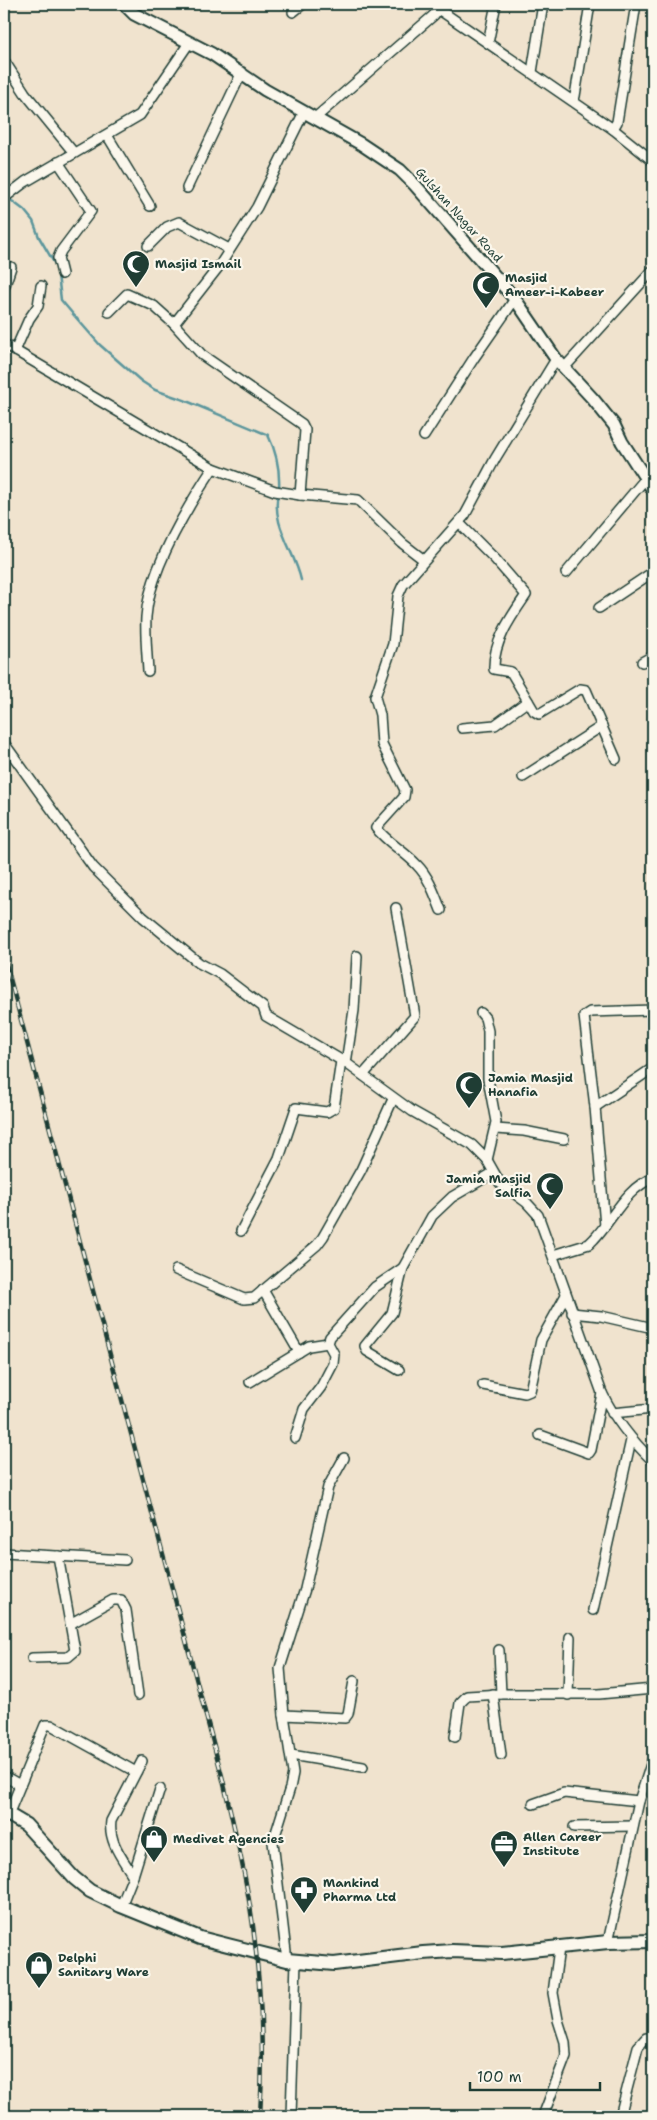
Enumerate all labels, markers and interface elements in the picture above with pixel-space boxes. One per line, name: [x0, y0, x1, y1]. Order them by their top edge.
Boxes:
street label: Gulshan Nagar Road: [412, 164, 506, 266]
mosque icon: Masjid Ismail: [121, 249, 151, 288]
place label: Masjid Ismail: [155, 256, 241, 272]
mosque icon: Masjid Ameer-i-Kabeer: [471, 270, 501, 309]
place label: Masjid Ameer-i-Kabeer: [505, 270, 605, 300]
mosque icon: Jamia Masjid Hanafia: [454, 1070, 484, 1109]
place label: Jamia Masjid Hanafia: [488, 1070, 573, 1100]
place label: Jamia Masjid Salfia: [446, 1171, 532, 1201]
mosque icon: Jamia Masjid Salfia: [535, 1171, 565, 1210]
shop icon: Medivet Agencies: [139, 1824, 169, 1863]
office icon: Allen Career Institute: [489, 1829, 519, 1868]
place label: Allen Career Institute: [523, 1829, 602, 1859]
place label: Medivet Agencies: [173, 1831, 284, 1847]
pharmacy icon: Mankind Pharma Ltd: [289, 1875, 319, 1914]
place label: Mankind Pharma Ltd: [323, 1875, 396, 1905]
shop icon: Delphi Sanitary Ware: [24, 1950, 54, 1989]
place label: Delphi Sanitary Ware: [58, 1950, 149, 1980]
scale bar: [470, 2060, 600, 2092]
text: 100 m: [477, 2067, 522, 2087]

